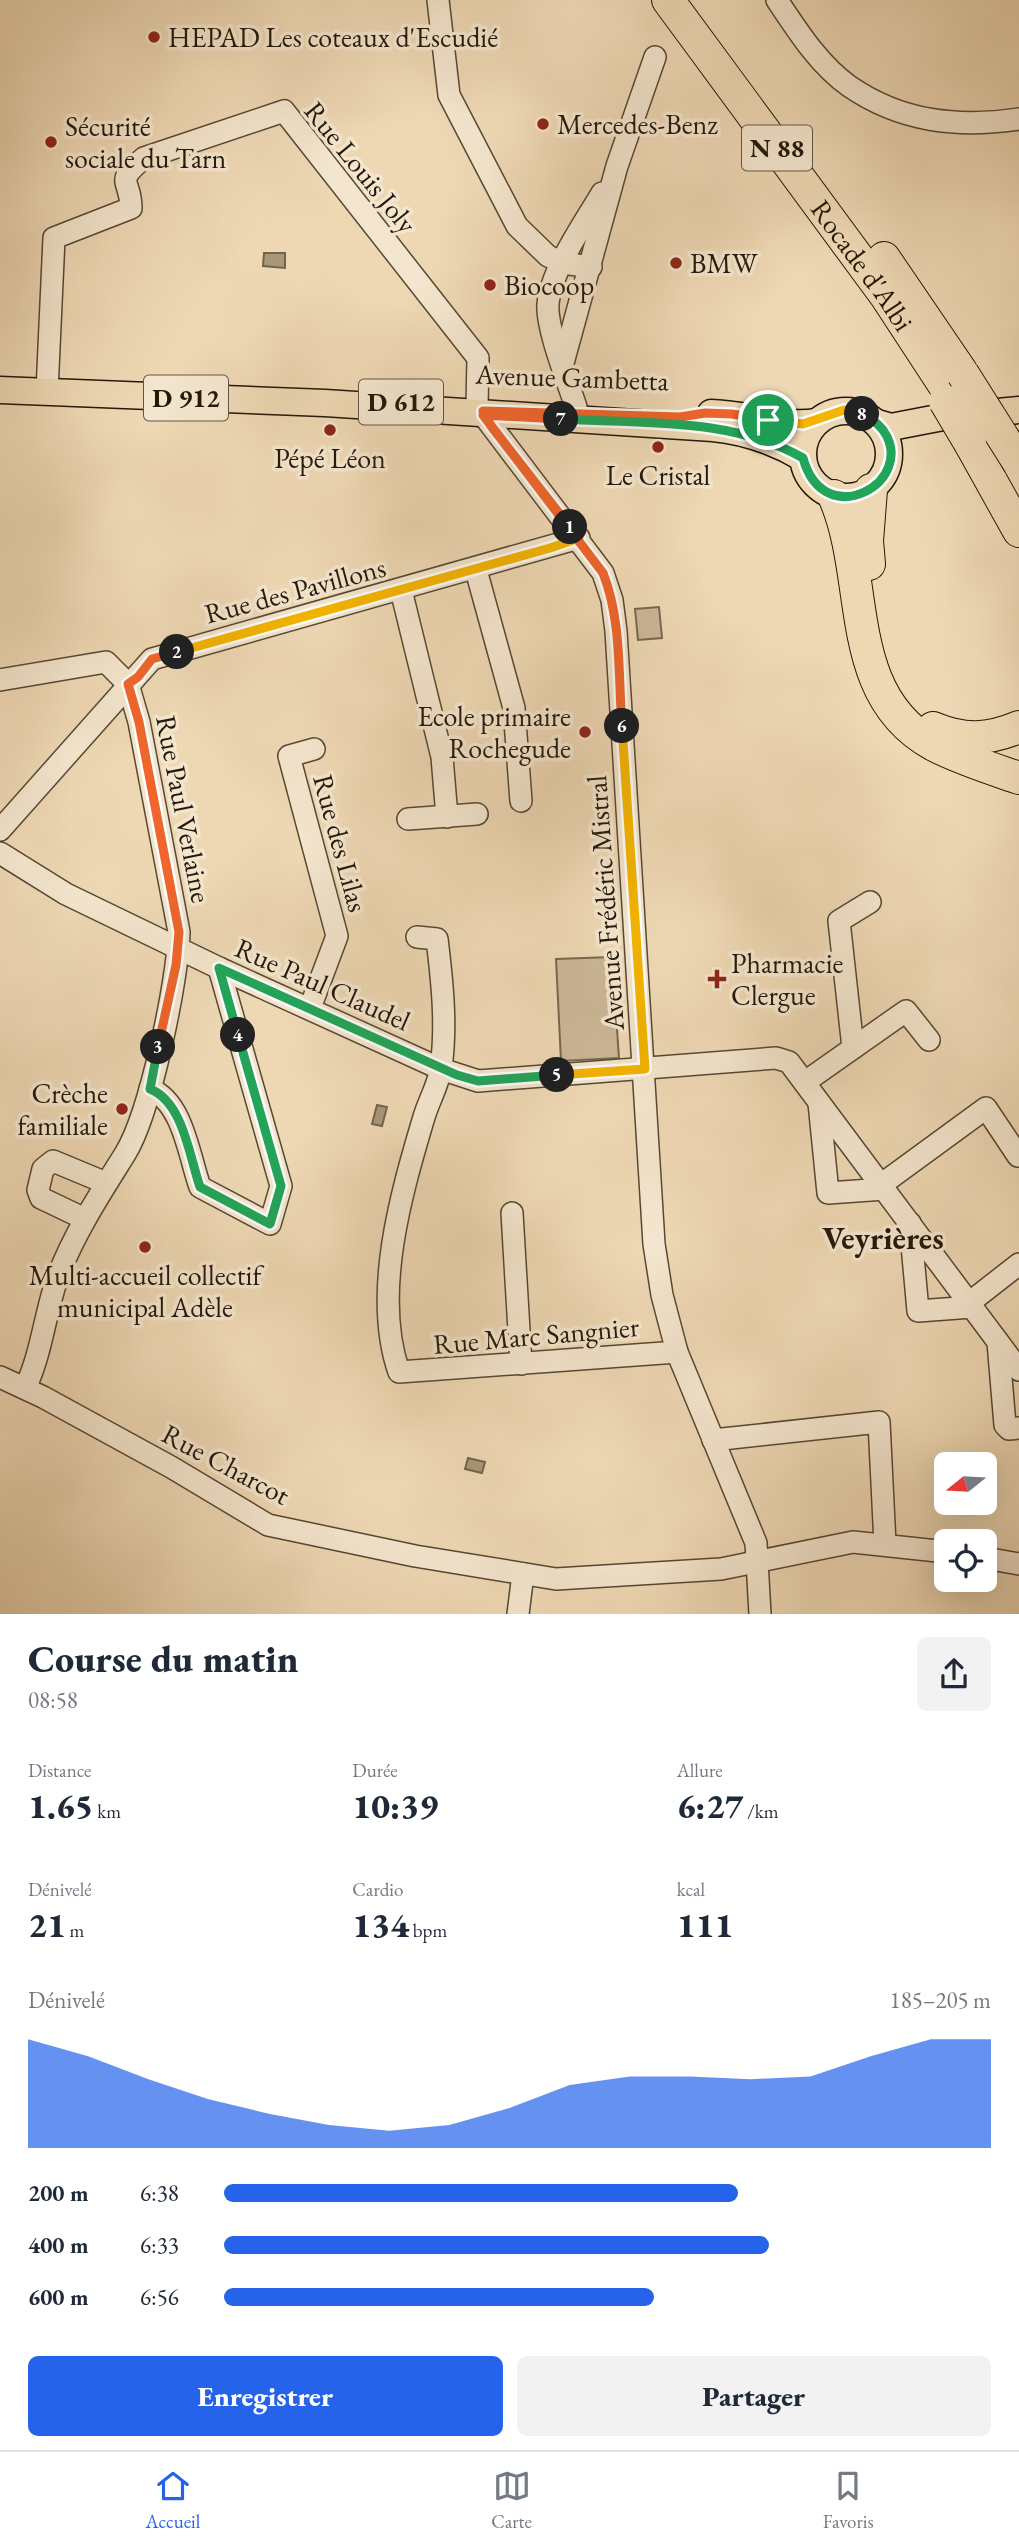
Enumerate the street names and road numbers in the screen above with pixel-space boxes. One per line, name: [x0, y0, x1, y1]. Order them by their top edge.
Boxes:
street label: Rue Louis Joly: [297, 94, 426, 241]
road number: N 88: [742, 125, 812, 170]
street label: Rocade d'Albi: [803, 192, 922, 338]
street label: Avenue Gambetta: [474, 356, 670, 398]
road number: D 912: [144, 376, 228, 420]
road number: D 612: [359, 380, 443, 424]
street label: Rue des Pavillons: [201, 549, 389, 631]
street label: Rue Paul Verlaine: [148, 712, 220, 906]
street label: Rue des Lilas: [305, 770, 377, 916]
street label: Avenue Frédéric Mistral: [578, 774, 632, 1033]
street label: Rue Paul Claudel: [230, 929, 416, 1039]
street label: Rue Marc Sangnier: [432, 1308, 641, 1362]
street label: Rue Charcot: [156, 1415, 296, 1513]

